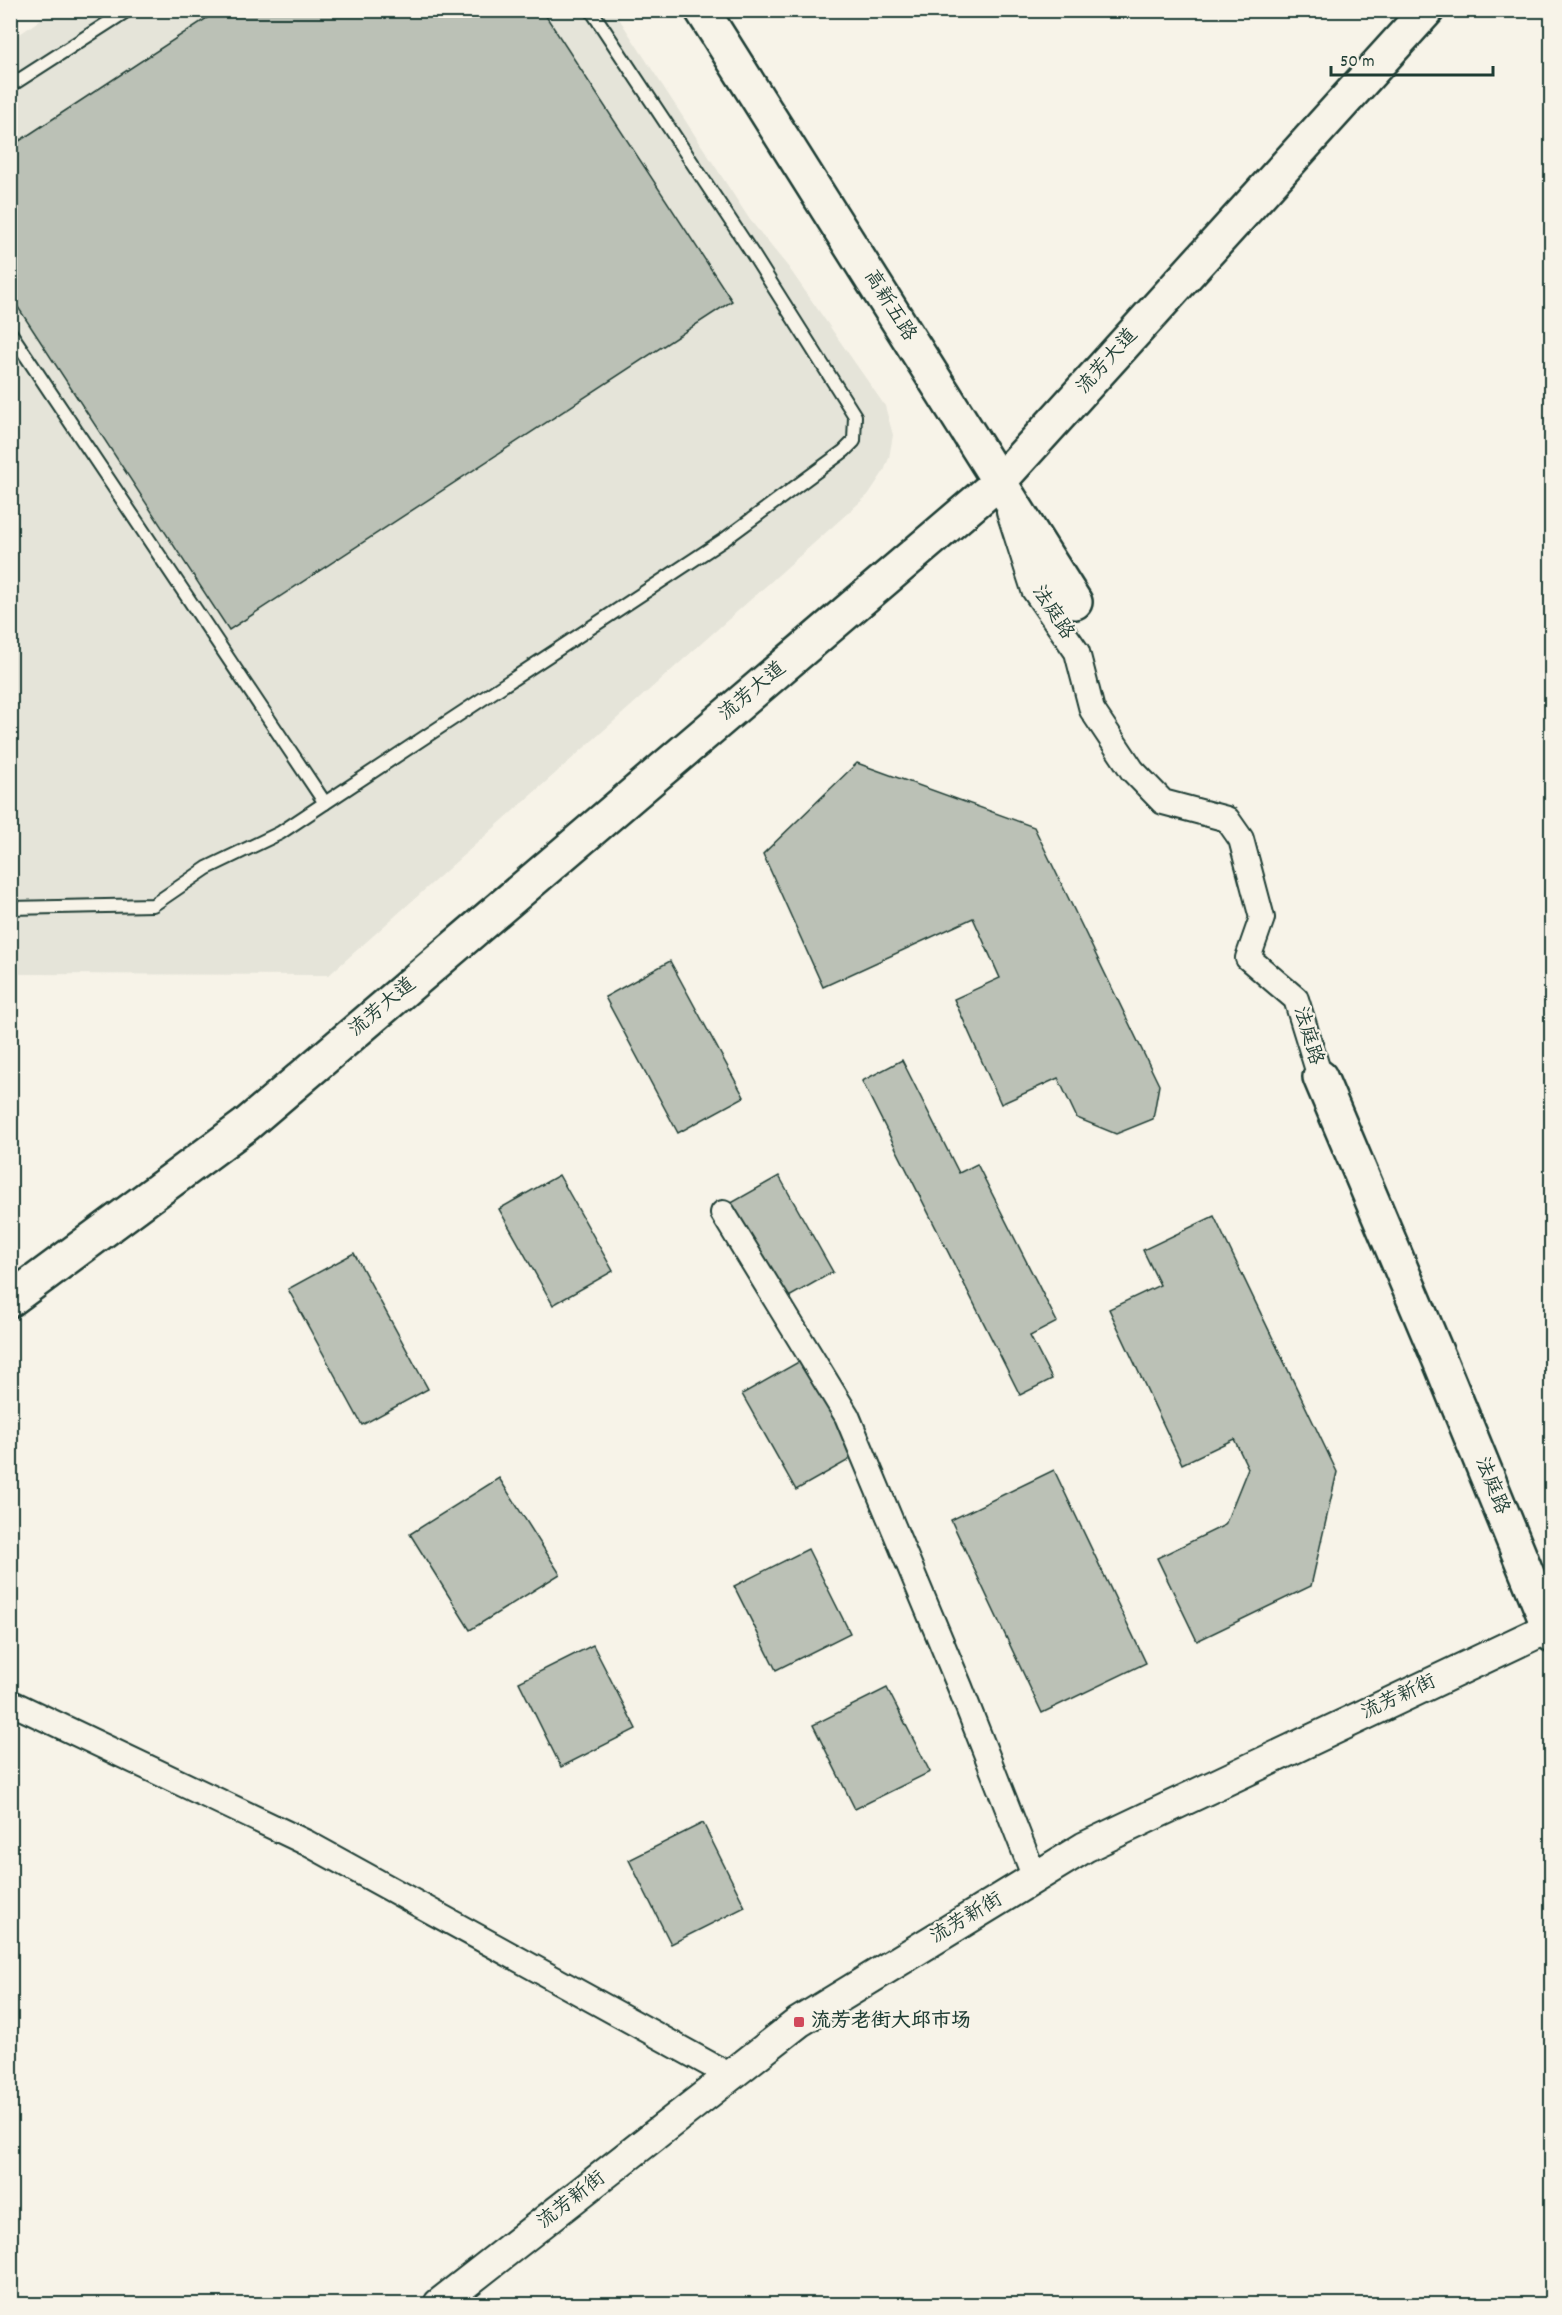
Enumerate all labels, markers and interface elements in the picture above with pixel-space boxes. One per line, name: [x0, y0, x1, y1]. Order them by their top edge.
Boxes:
scale bar: [1331, 39, 1493, 77]
text: 50 m: [1340, 50, 1375, 75]
street label: 高新五路: [856, 265, 923, 348]
street label: 流芳大道: [1071, 323, 1145, 401]
street label: 法庭路: [1024, 580, 1081, 647]
street label: 流芳大道: [713, 656, 793, 728]
street label: 流芳大道: [343, 972, 423, 1044]
street label: 法庭路: [1285, 1003, 1329, 1070]
street label: 法庭路: [1467, 1453, 1516, 1520]
street label: 流芳新街: [1357, 1668, 1441, 1728]
street label: 流芳新街: [926, 1886, 1008, 1952]
place label: 流芳老街大邱市场: [811, 2008, 971, 2036]
marker: 流芳老街大邱市场: [792, 2015, 806, 2029]
street label: 流芳新街: [532, 2165, 612, 2237]

